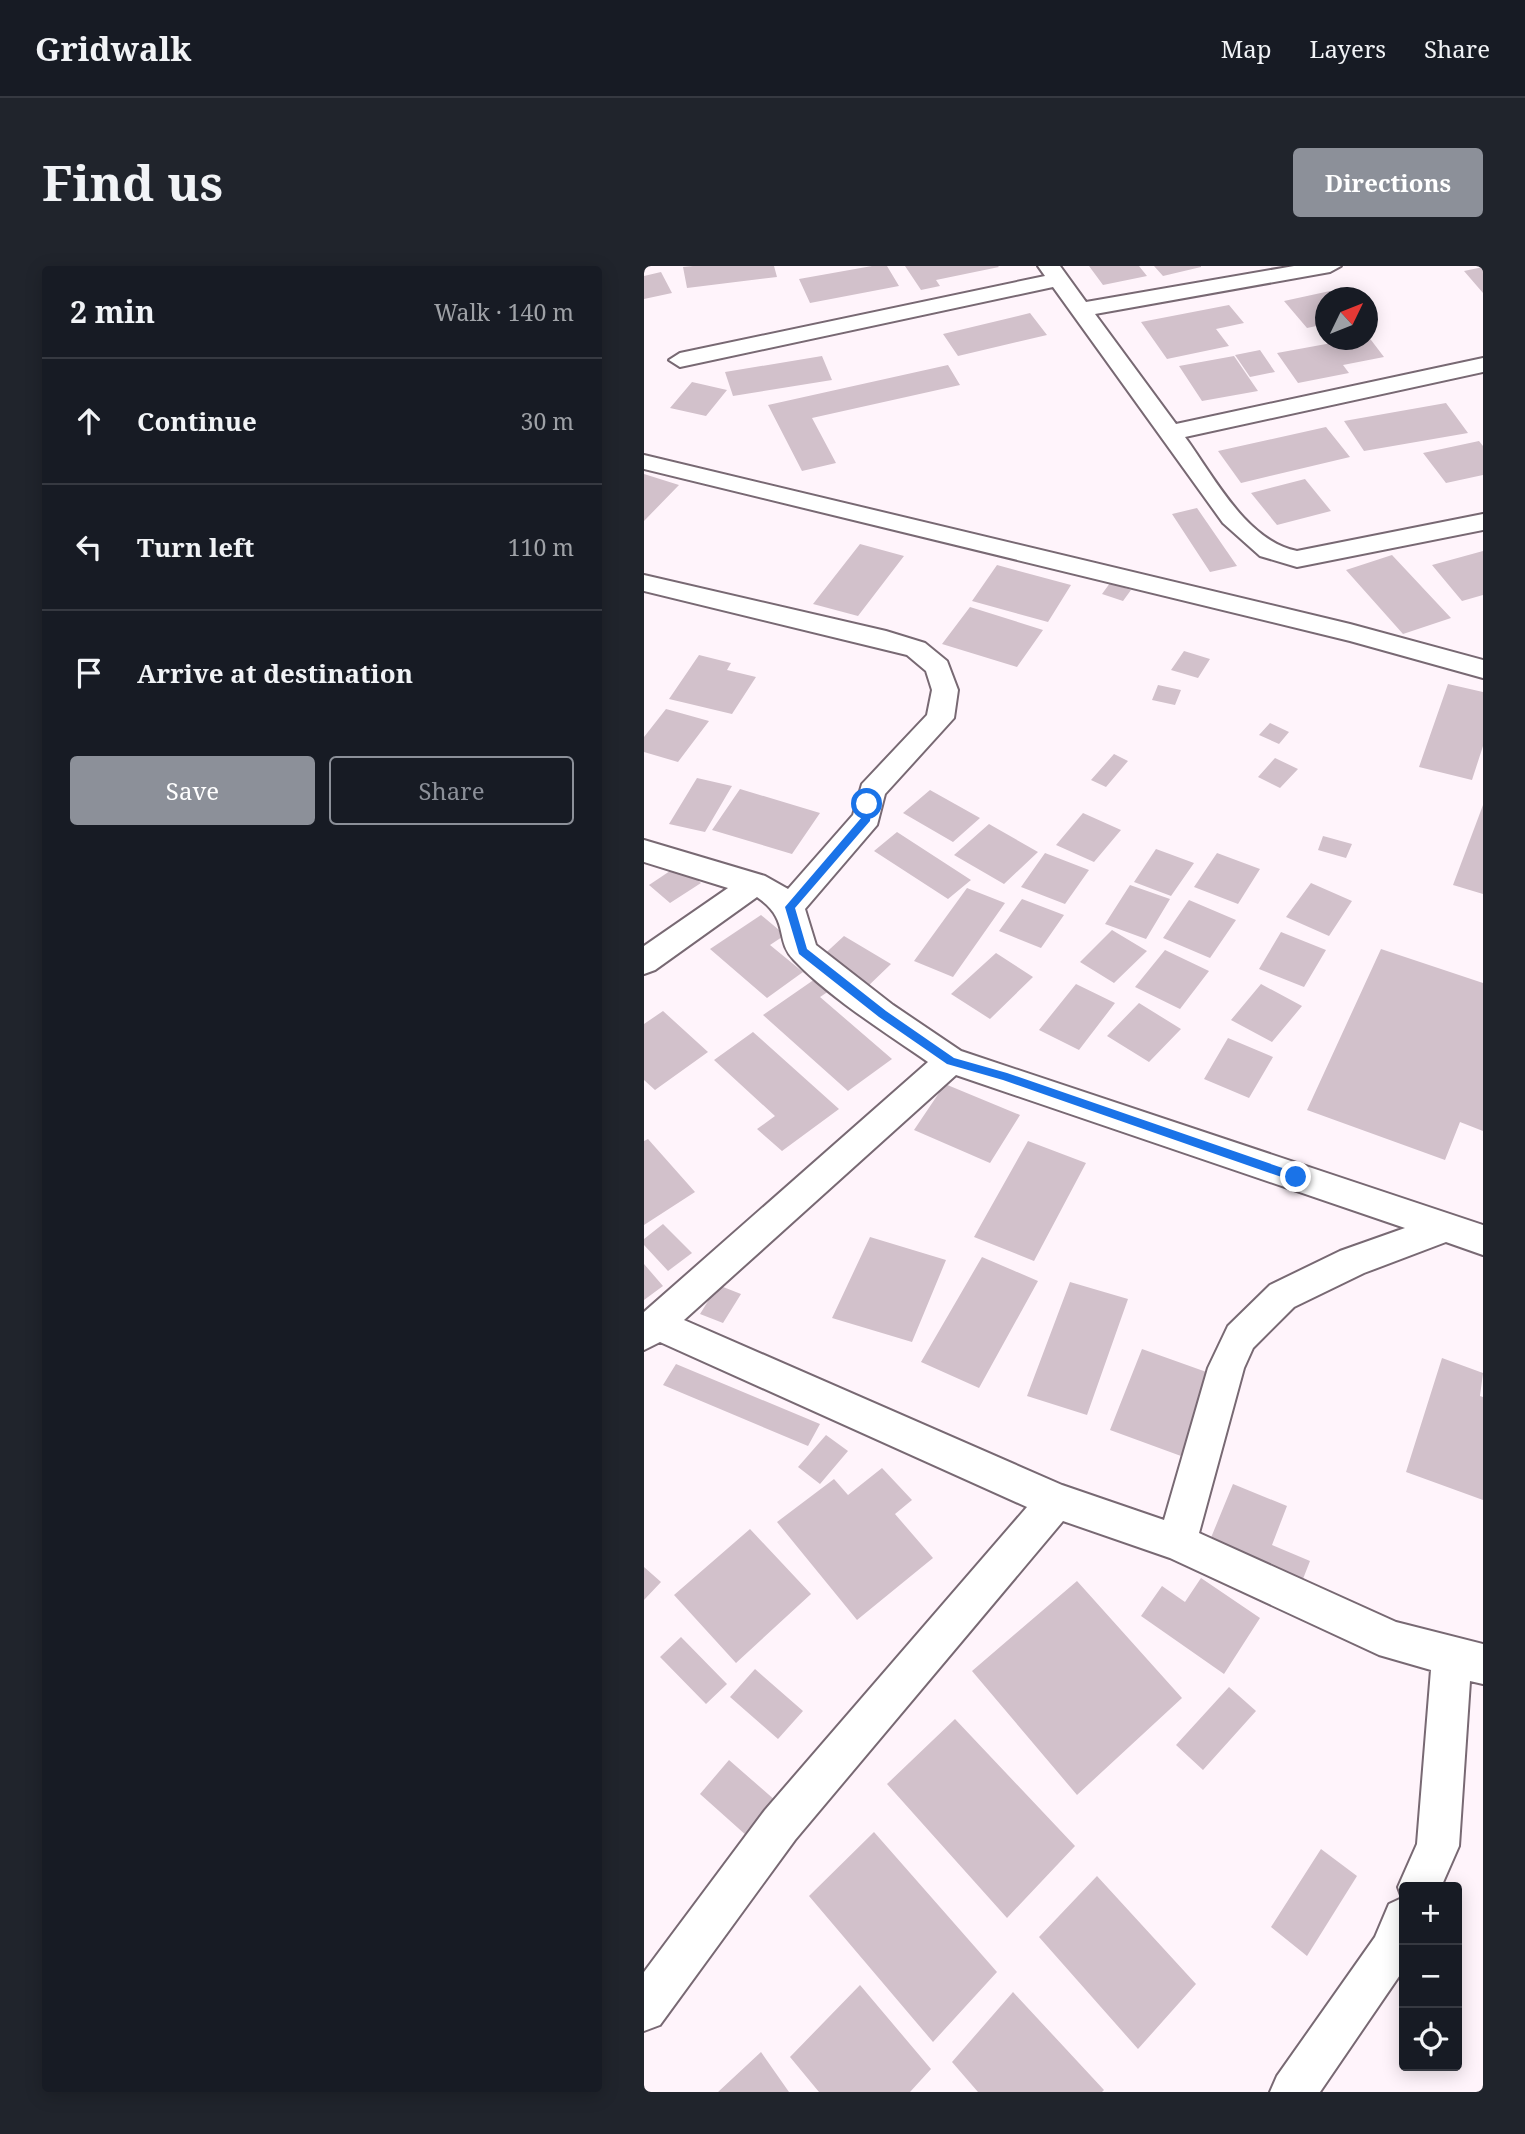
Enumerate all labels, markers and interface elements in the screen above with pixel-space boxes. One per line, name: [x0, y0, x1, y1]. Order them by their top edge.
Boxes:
text: Gridwalk: [35, 26, 191, 71]
text: Map: [1221, 32, 1272, 65]
text: Layers: [1310, 32, 1386, 65]
text: Share: [1424, 32, 1490, 65]
button: Directions: [1293, 148, 1483, 217]
text: Find us: [42, 149, 223, 215]
north arrow: [1315, 287, 1378, 350]
text: 2 min: [70, 291, 155, 332]
text: Walk · 140 m: [434, 296, 574, 328]
icon: ahead: [70, 402, 108, 440]
text: Continue: [137, 403, 257, 439]
text: 30 m: [521, 405, 574, 437]
icon: left: [70, 528, 108, 566]
text: Turn left: [137, 529, 254, 565]
text: 110 m: [508, 531, 574, 563]
icon: arrive: [70, 654, 108, 692]
text: Arrive at destination: [137, 655, 413, 691]
button: Save: [70, 756, 315, 825]
button: Share: [329, 756, 574, 825]
route start: [851, 788, 882, 819]
route end: [1280, 1161, 1311, 1192]
map controls: [1399, 1882, 1462, 2071]
button: +: [1399, 1882, 1462, 1945]
button: −: [1399, 1945, 1462, 2008]
button: locate: [1399, 2008, 1462, 2071]

